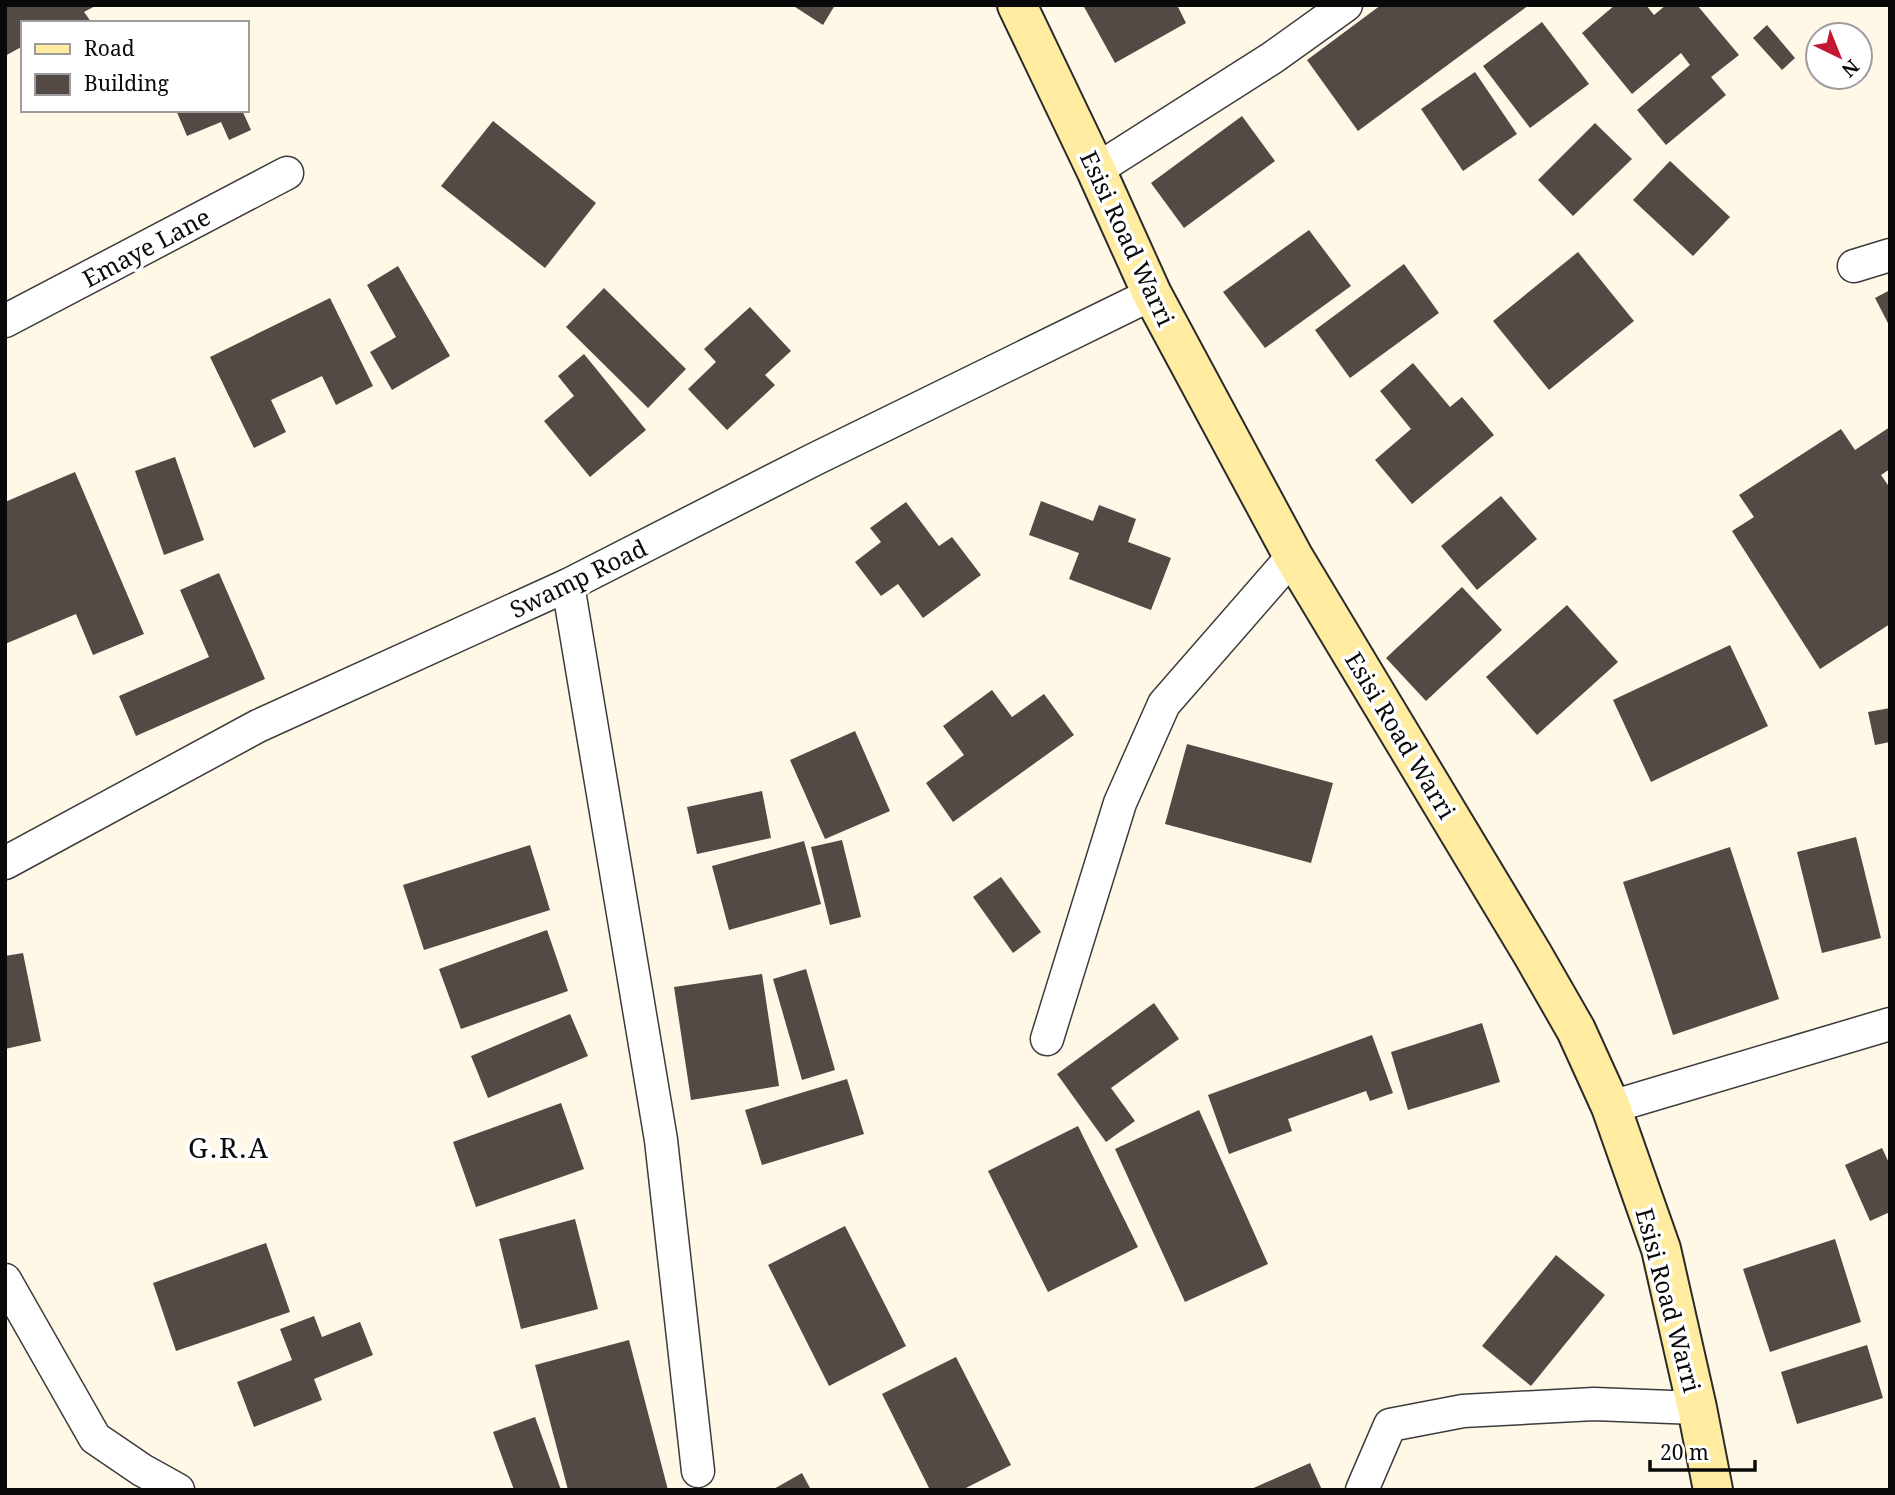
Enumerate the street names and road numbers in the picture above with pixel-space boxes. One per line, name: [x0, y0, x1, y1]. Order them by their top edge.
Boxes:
street label: Esisi Road Warri: [1073, 145, 1183, 331]
street label: Emaye Lane: [76, 200, 216, 294]
street label: Swamp Road: [504, 531, 652, 625]
street label: Esisi Road Warri: [1338, 645, 1464, 825]
street label: Esisi Road Warri: [1629, 1204, 1710, 1396]

